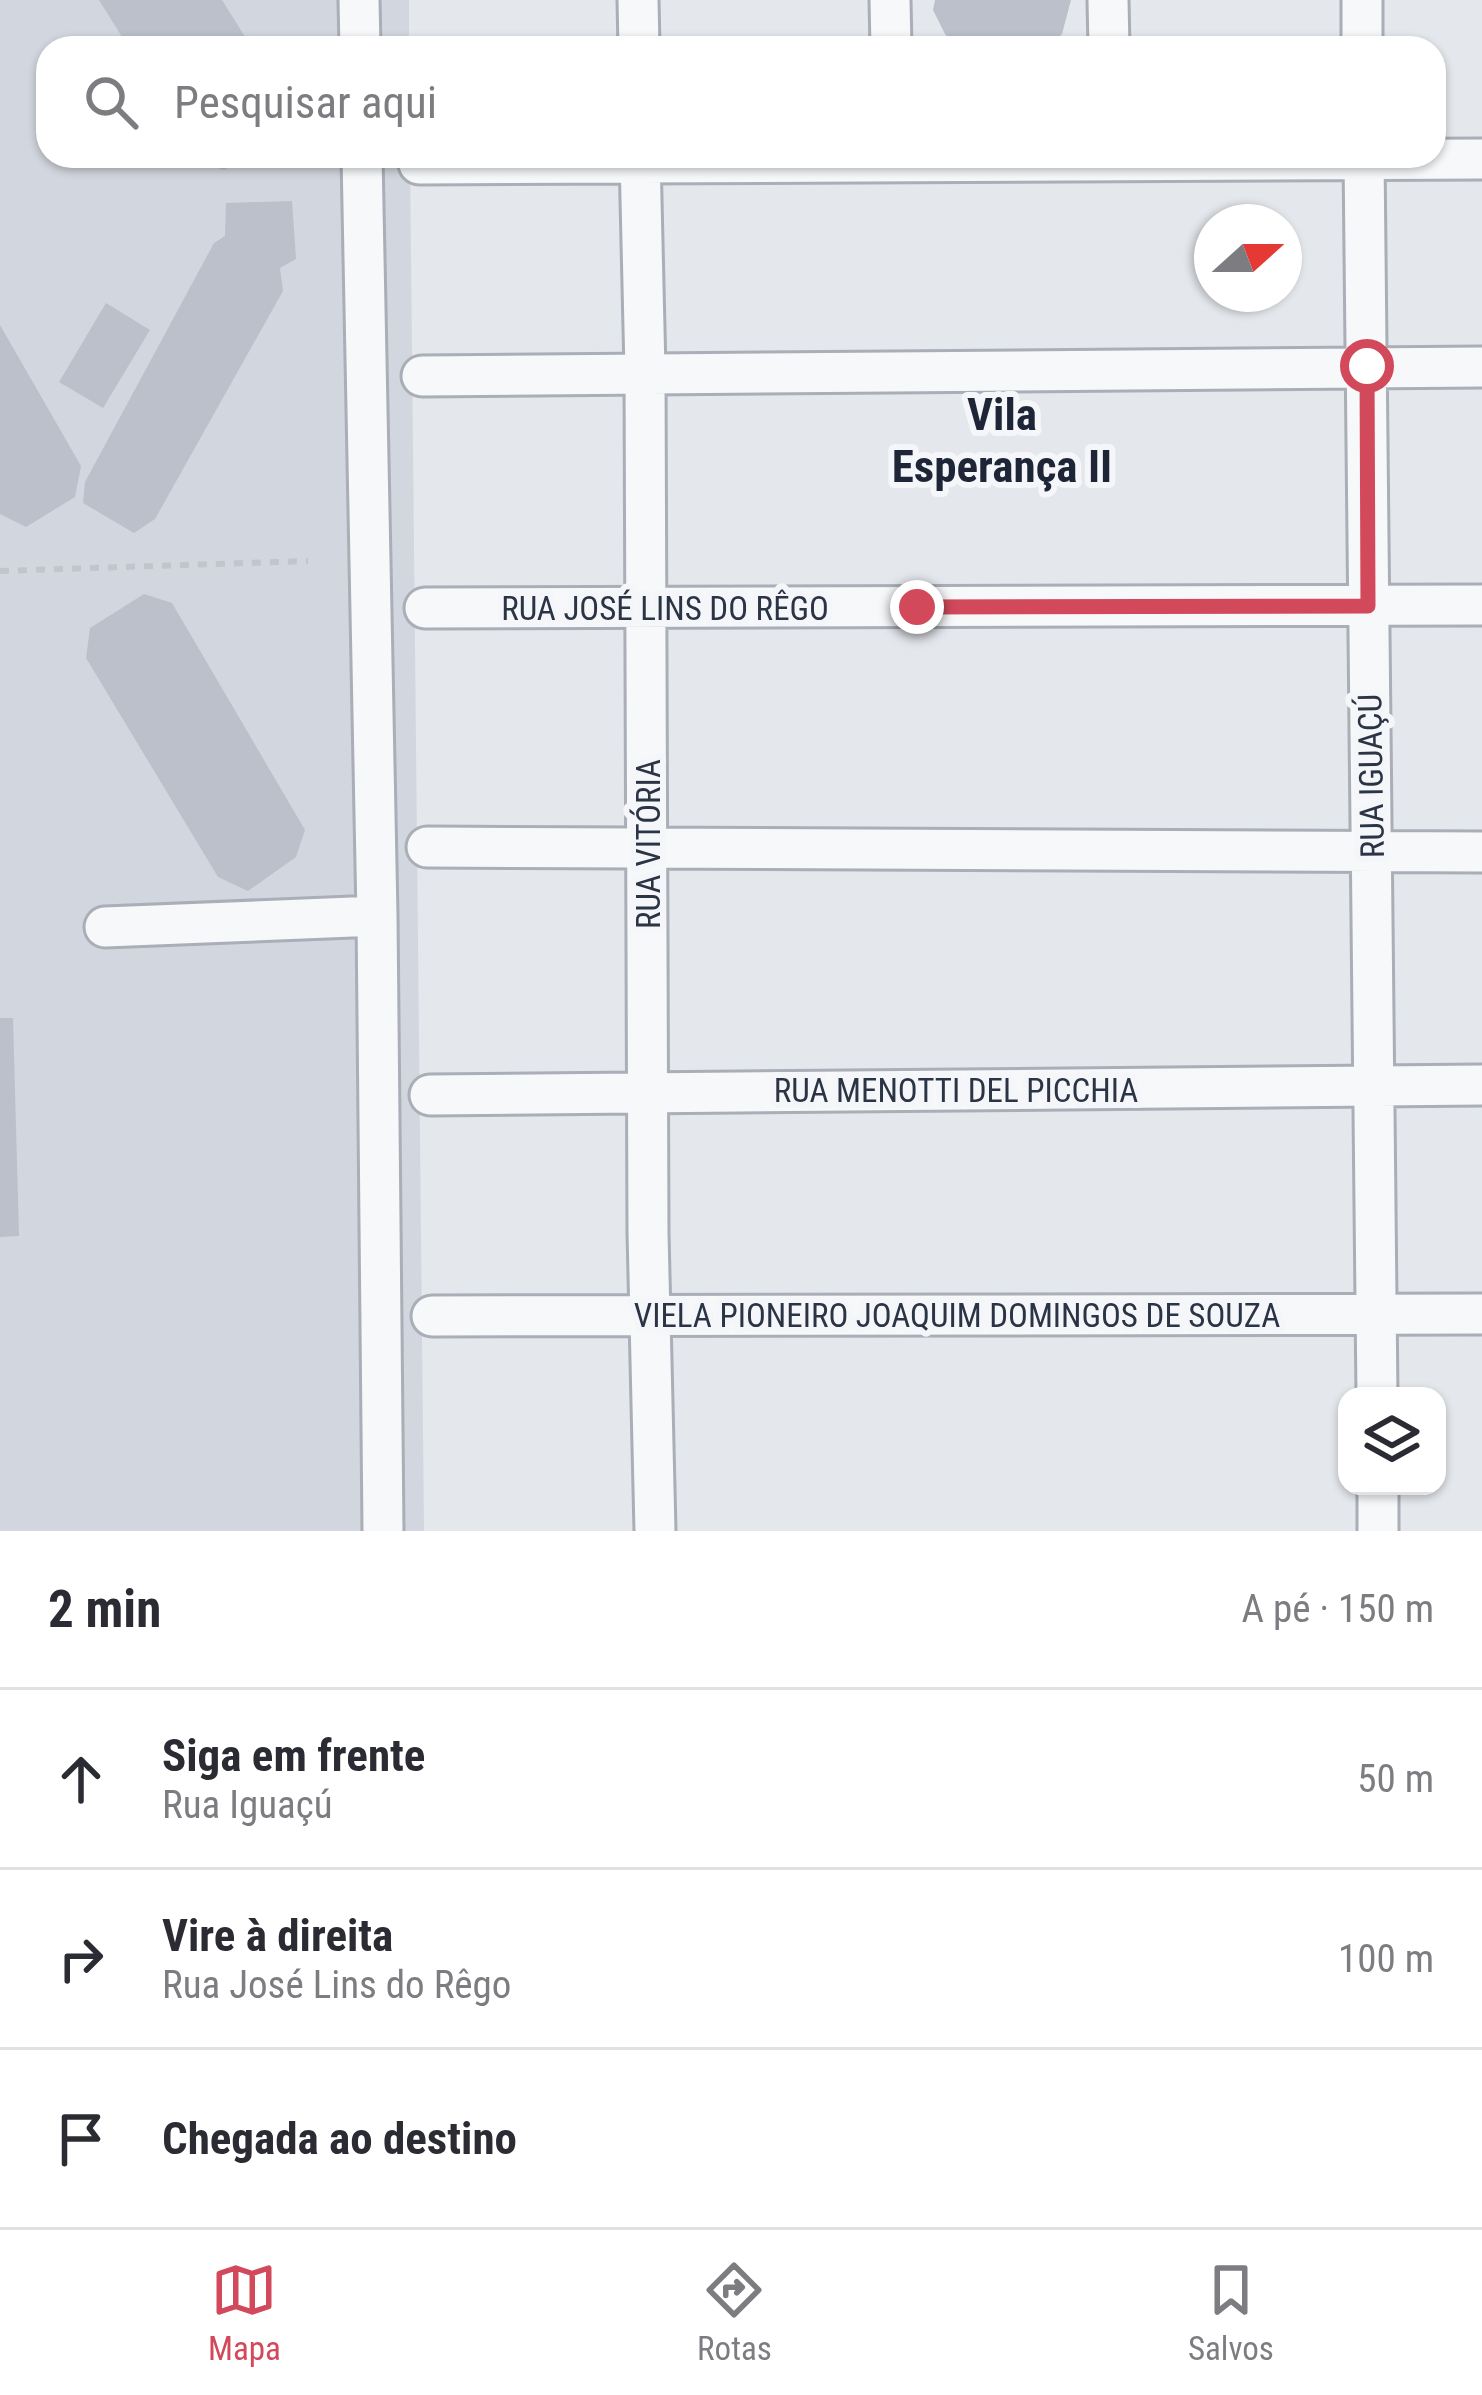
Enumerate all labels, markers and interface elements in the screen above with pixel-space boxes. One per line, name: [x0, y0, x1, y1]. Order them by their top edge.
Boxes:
search box: [36, 36, 1446, 168]
icon: search: [78, 69, 144, 135]
text: Pesquisar aqui: [174, 76, 437, 129]
north arrow: [1194, 204, 1302, 312]
route start: [1340, 339, 1394, 393]
district label: Vila Esperança II: [892, 388, 1112, 493]
route end: [890, 580, 944, 634]
street label: RUA JOSÉ LINS DO RÊGO: [501, 589, 829, 628]
street label: RUA IGUAÇÚ: [1350, 694, 1392, 858]
street label: RUA VITÓRIA: [629, 759, 668, 929]
street label: RUA MENOTTI DEL PICCHIA: [774, 1071, 1138, 1110]
street label: VIELA PIONEIRO JOAQUIM DOMINGOS DE SOUZA: [634, 1296, 1280, 1335]
map controls: [1338, 1387, 1446, 1495]
button: layers: [1338, 1387, 1446, 1495]
text: 2 min: [48, 1580, 161, 1639]
text: A pé · 150 m: [1242, 1586, 1434, 1632]
text: Siga em frente: [162, 1729, 425, 1782]
icon: ahead: [48, 1746, 114, 1812]
text: 50 m: [1357, 1756, 1434, 1802]
text: Rua Iguaçú: [162, 1782, 333, 1828]
text: Vire à direita: [162, 1909, 393, 1962]
icon: right: [48, 1926, 114, 1992]
text: 100 m: [1338, 1936, 1434, 1982]
text: Rua José Lins do Rêgo: [162, 1962, 511, 2008]
icon: arrive: [48, 2106, 114, 2172]
text: Chegada ao destino: [162, 2112, 517, 2165]
tab: Mapa: [208, 2257, 281, 2368]
tab: Rotas: [697, 2257, 772, 2368]
tab: Salvos: [1188, 2257, 1274, 2368]

